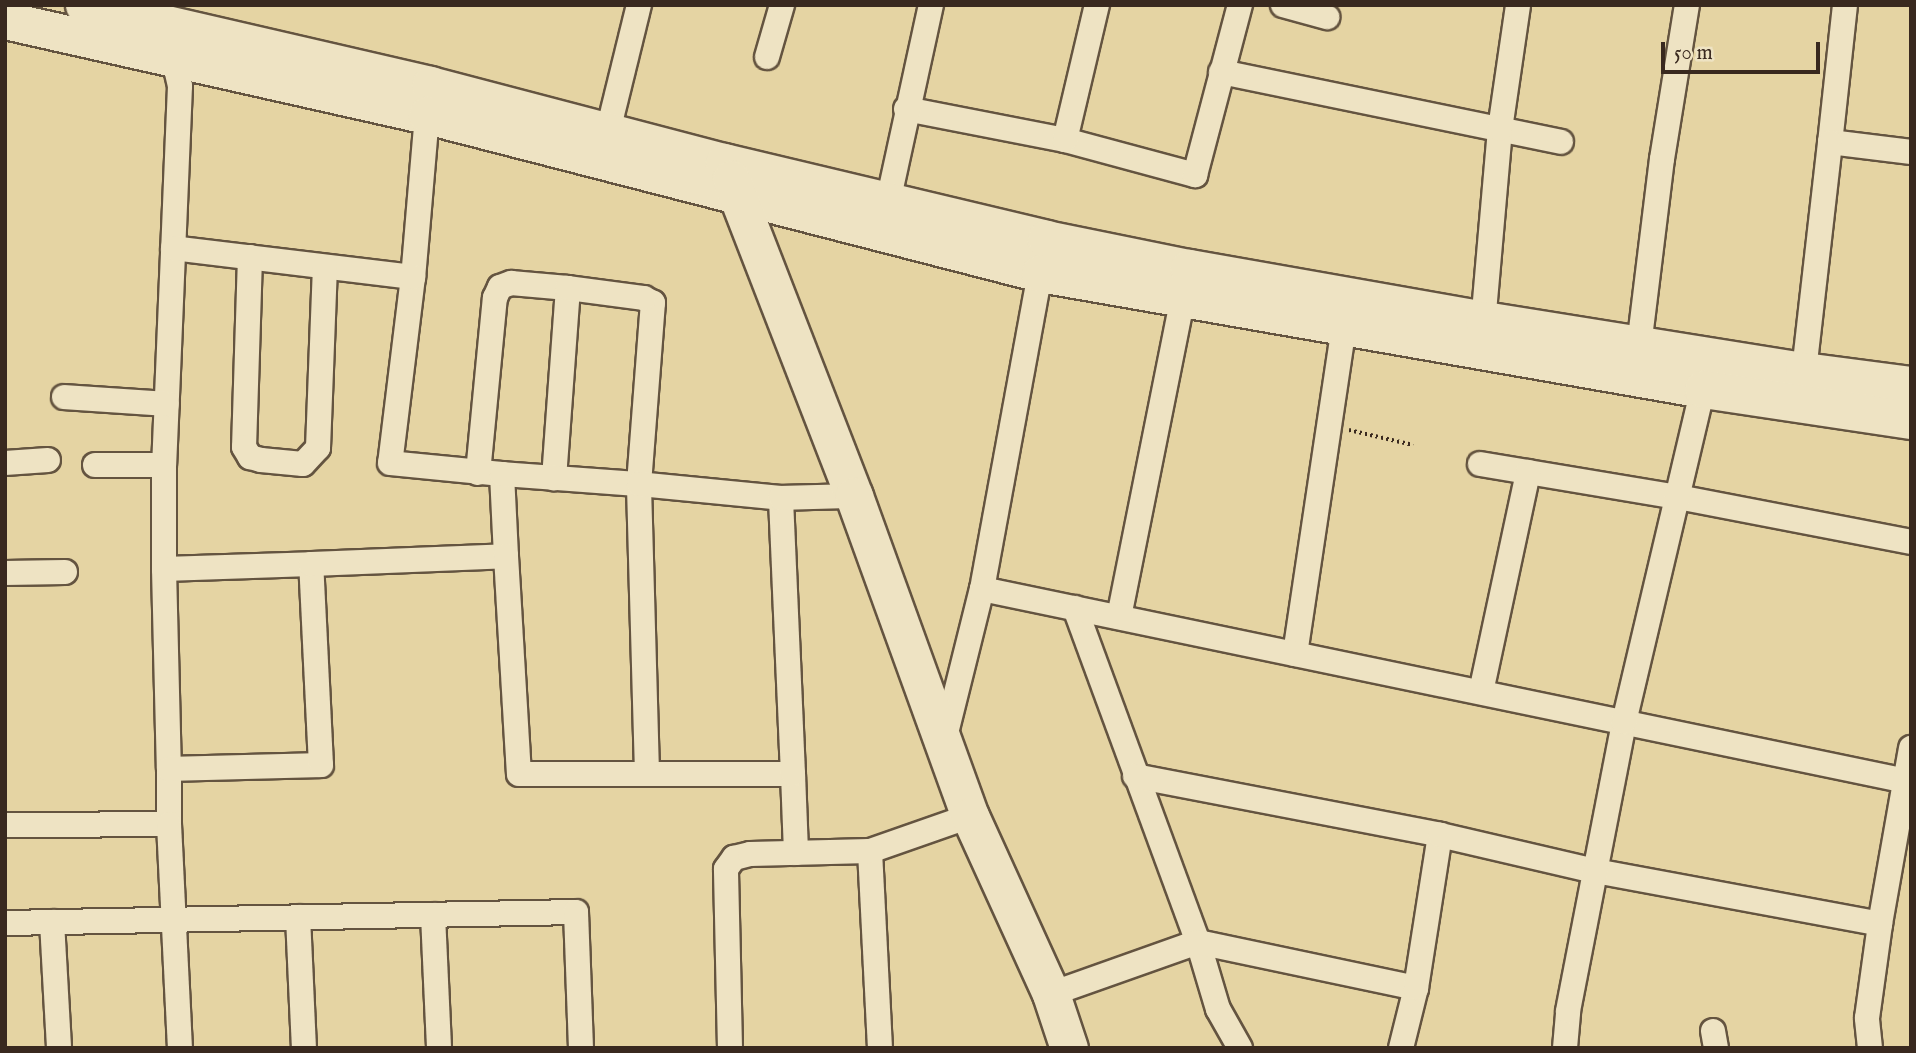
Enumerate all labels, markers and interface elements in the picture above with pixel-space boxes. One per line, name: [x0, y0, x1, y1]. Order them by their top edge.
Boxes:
scale bar: [1664, 28, 1823, 72]
text: 50 m: [1674, 40, 1713, 67]

